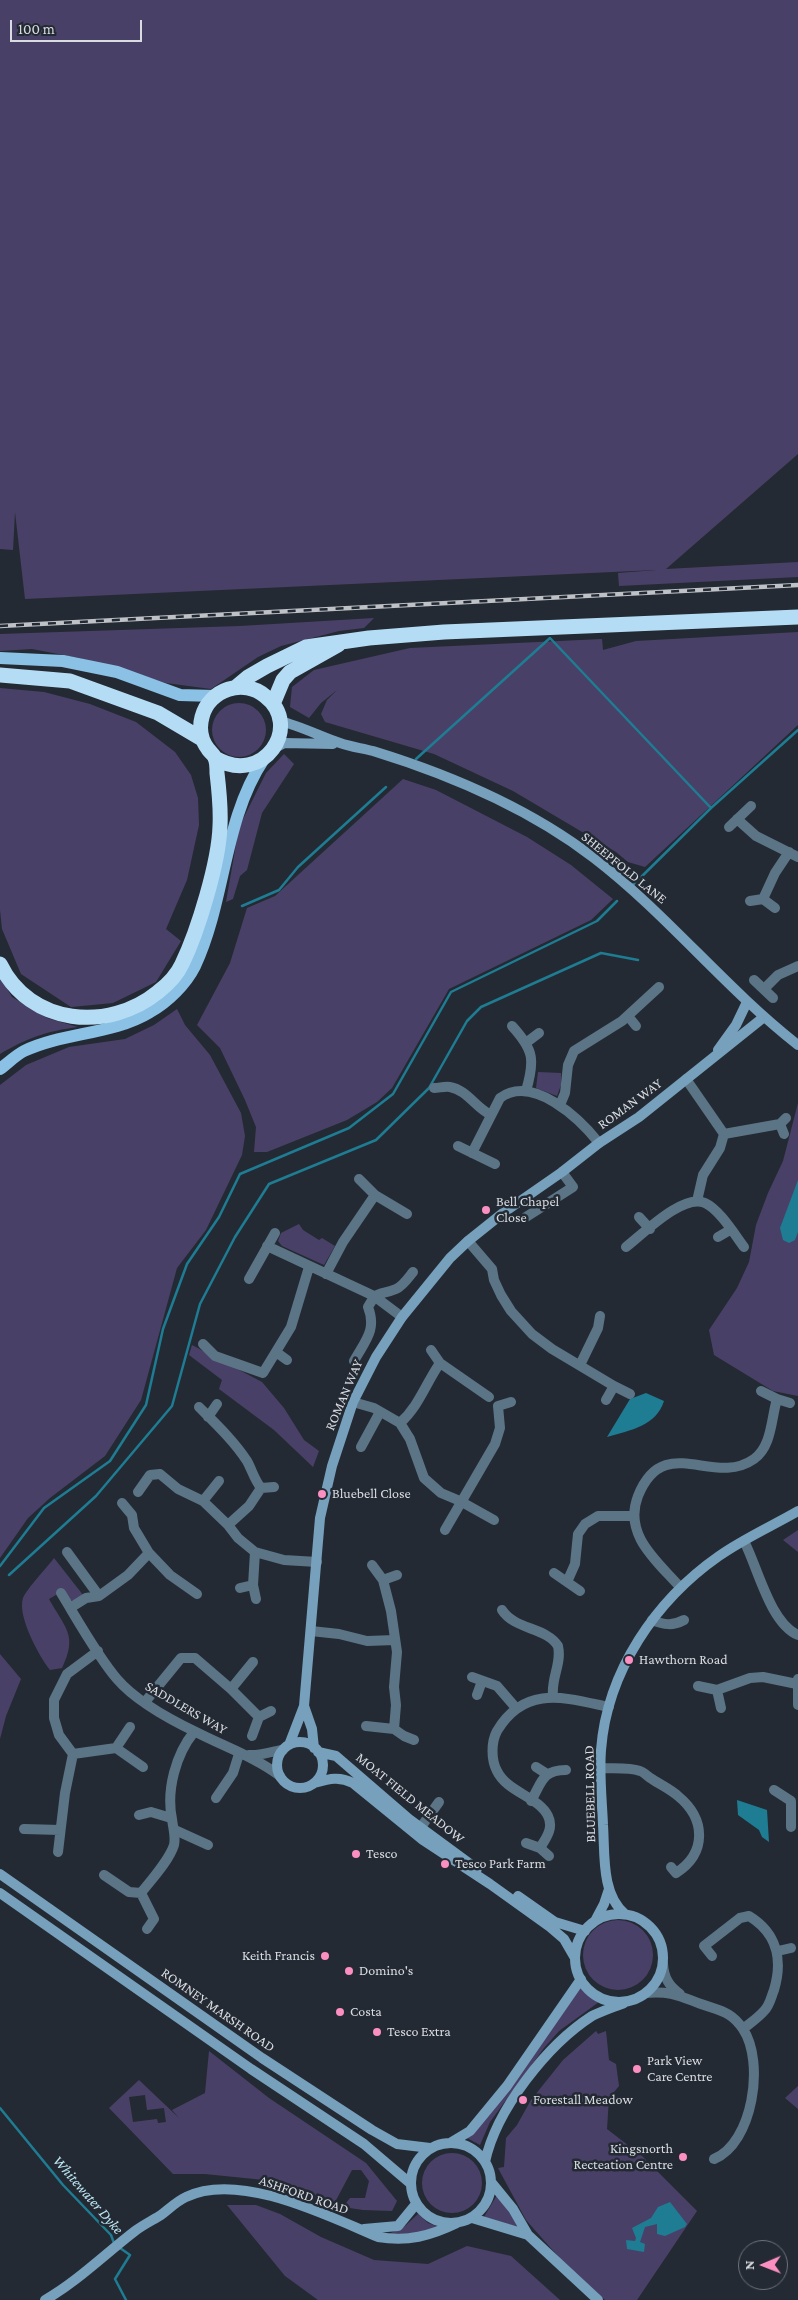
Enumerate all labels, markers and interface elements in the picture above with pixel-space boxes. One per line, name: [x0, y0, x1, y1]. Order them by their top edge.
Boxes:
scale bar: [12, 10, 145, 42]
text: 100 m: [18, 21, 55, 37]
street label: SHEEPFOLD LANE: [578, 828, 670, 908]
street label: ROMAN WAY: [595, 1075, 665, 1133]
place label: Bell Chapel Close: [496, 1194, 559, 1226]
marker: Bell Chapel Close: [480, 1204, 492, 1216]
street label: ROMAN WAY: [322, 1357, 366, 1433]
place label: Bluebell Close: [332, 1486, 411, 1502]
marker: Bluebell Close: [316, 1488, 328, 1500]
place label: Hawthorn Road: [639, 1652, 728, 1668]
marker: Hawthorn Road: [623, 1654, 635, 1666]
street label: SADDLERS WAY: [142, 1678, 230, 1738]
street label: BLUEBELL ROAD: [581, 1745, 599, 1843]
street label: MOAT FIELD MEADOW: [352, 1749, 468, 1847]
place label: Tesco: [366, 1846, 397, 1862]
marker: Tesco: [350, 1848, 362, 1860]
place label: Tesco Park Farm: [455, 1856, 546, 1872]
marker: Tesco Park Farm: [439, 1858, 451, 1870]
place label: Keith Francis: [242, 1948, 315, 1964]
marker: Keith Francis: [319, 1950, 331, 1962]
place label: Domino's: [359, 1963, 413, 1979]
street label: ROMNEY MARSH ROAD: [158, 1964, 278, 2056]
marker: Domino's: [343, 1965, 355, 1977]
place label: Costa: [350, 2004, 382, 2020]
marker: Costa: [334, 2006, 346, 2018]
place label: Tesco Extra: [387, 2024, 451, 2040]
marker: Tesco Extra: [371, 2026, 383, 2038]
place label: Park View Care Centre: [647, 2053, 712, 2086]
marker: Park View Care Centre: [631, 2063, 643, 2075]
place label: Forestall Meadow: [533, 2092, 633, 2108]
marker: Forestall Meadow: [517, 2094, 529, 2106]
place label: Kingsnorth Recteation Centre: [574, 2141, 673, 2174]
marker: Kingsnorth Recteation Centre: [677, 2151, 689, 2163]
water label: Whitewater Dyke: [49, 2152, 127, 2238]
street label: ASHFORD ROAD: [257, 2172, 351, 2218]
north arrow: [738, 2240, 788, 2290]
text: N: [741, 2260, 757, 2270]

